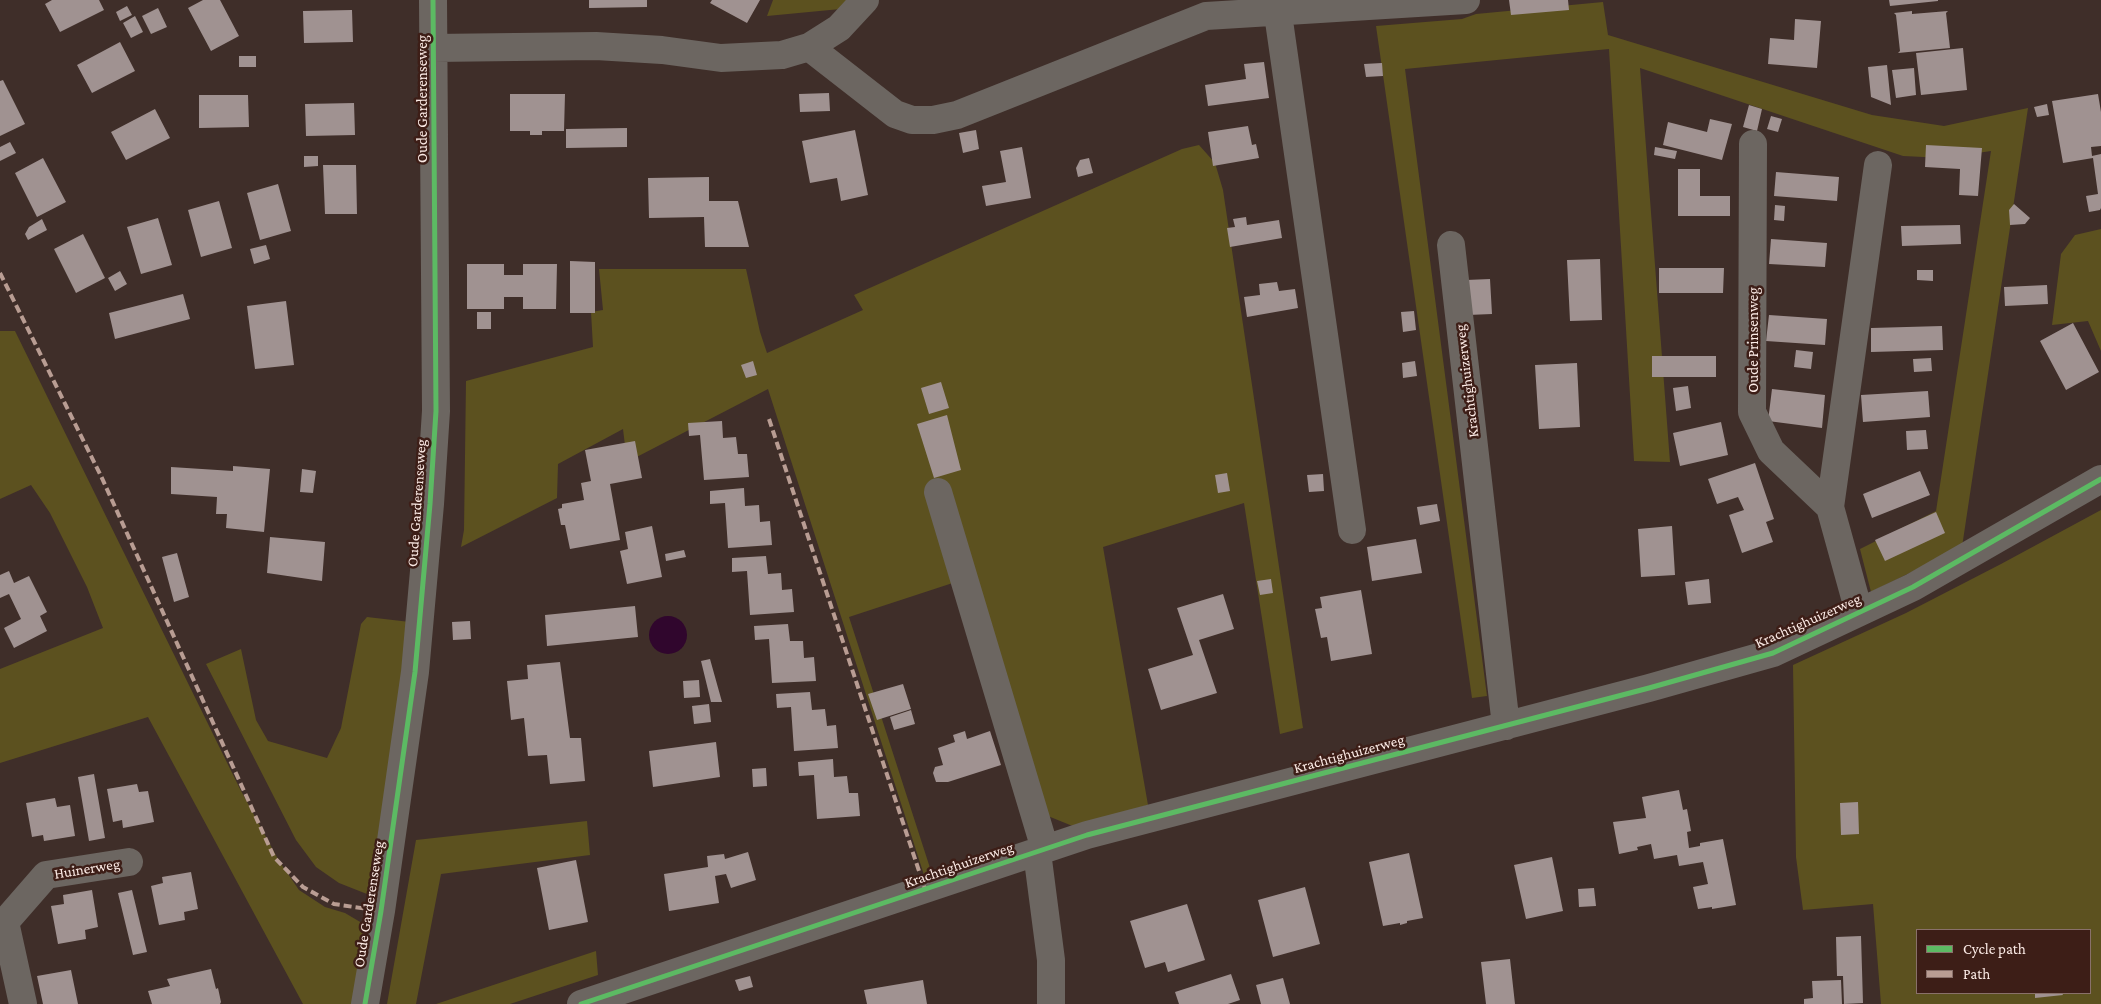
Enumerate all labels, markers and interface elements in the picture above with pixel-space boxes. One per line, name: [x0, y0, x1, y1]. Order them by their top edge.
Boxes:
street label: Oude Garderenseweg: [413, 35, 431, 163]
street label: Oude Prinsenweg: [1744, 287, 1762, 393]
street label: Krachtighuizerweg: [1451, 323, 1483, 439]
street label: Oude Garderenseweg: [404, 438, 430, 568]
street label: Krachtighuizerweg: [1752, 590, 1864, 652]
street label: Krachtighuizerweg: [1292, 731, 1406, 777]
street label: Krachtighuizerweg: [902, 838, 1016, 892]
street label: Oude Garderenseweg: [350, 839, 388, 969]
street label: Huinerweg: [53, 855, 121, 883]
legend: [1916, 929, 2091, 994]
text: Cycle path: [1963, 941, 2026, 957]
text: Path: [1963, 966, 1990, 982]

